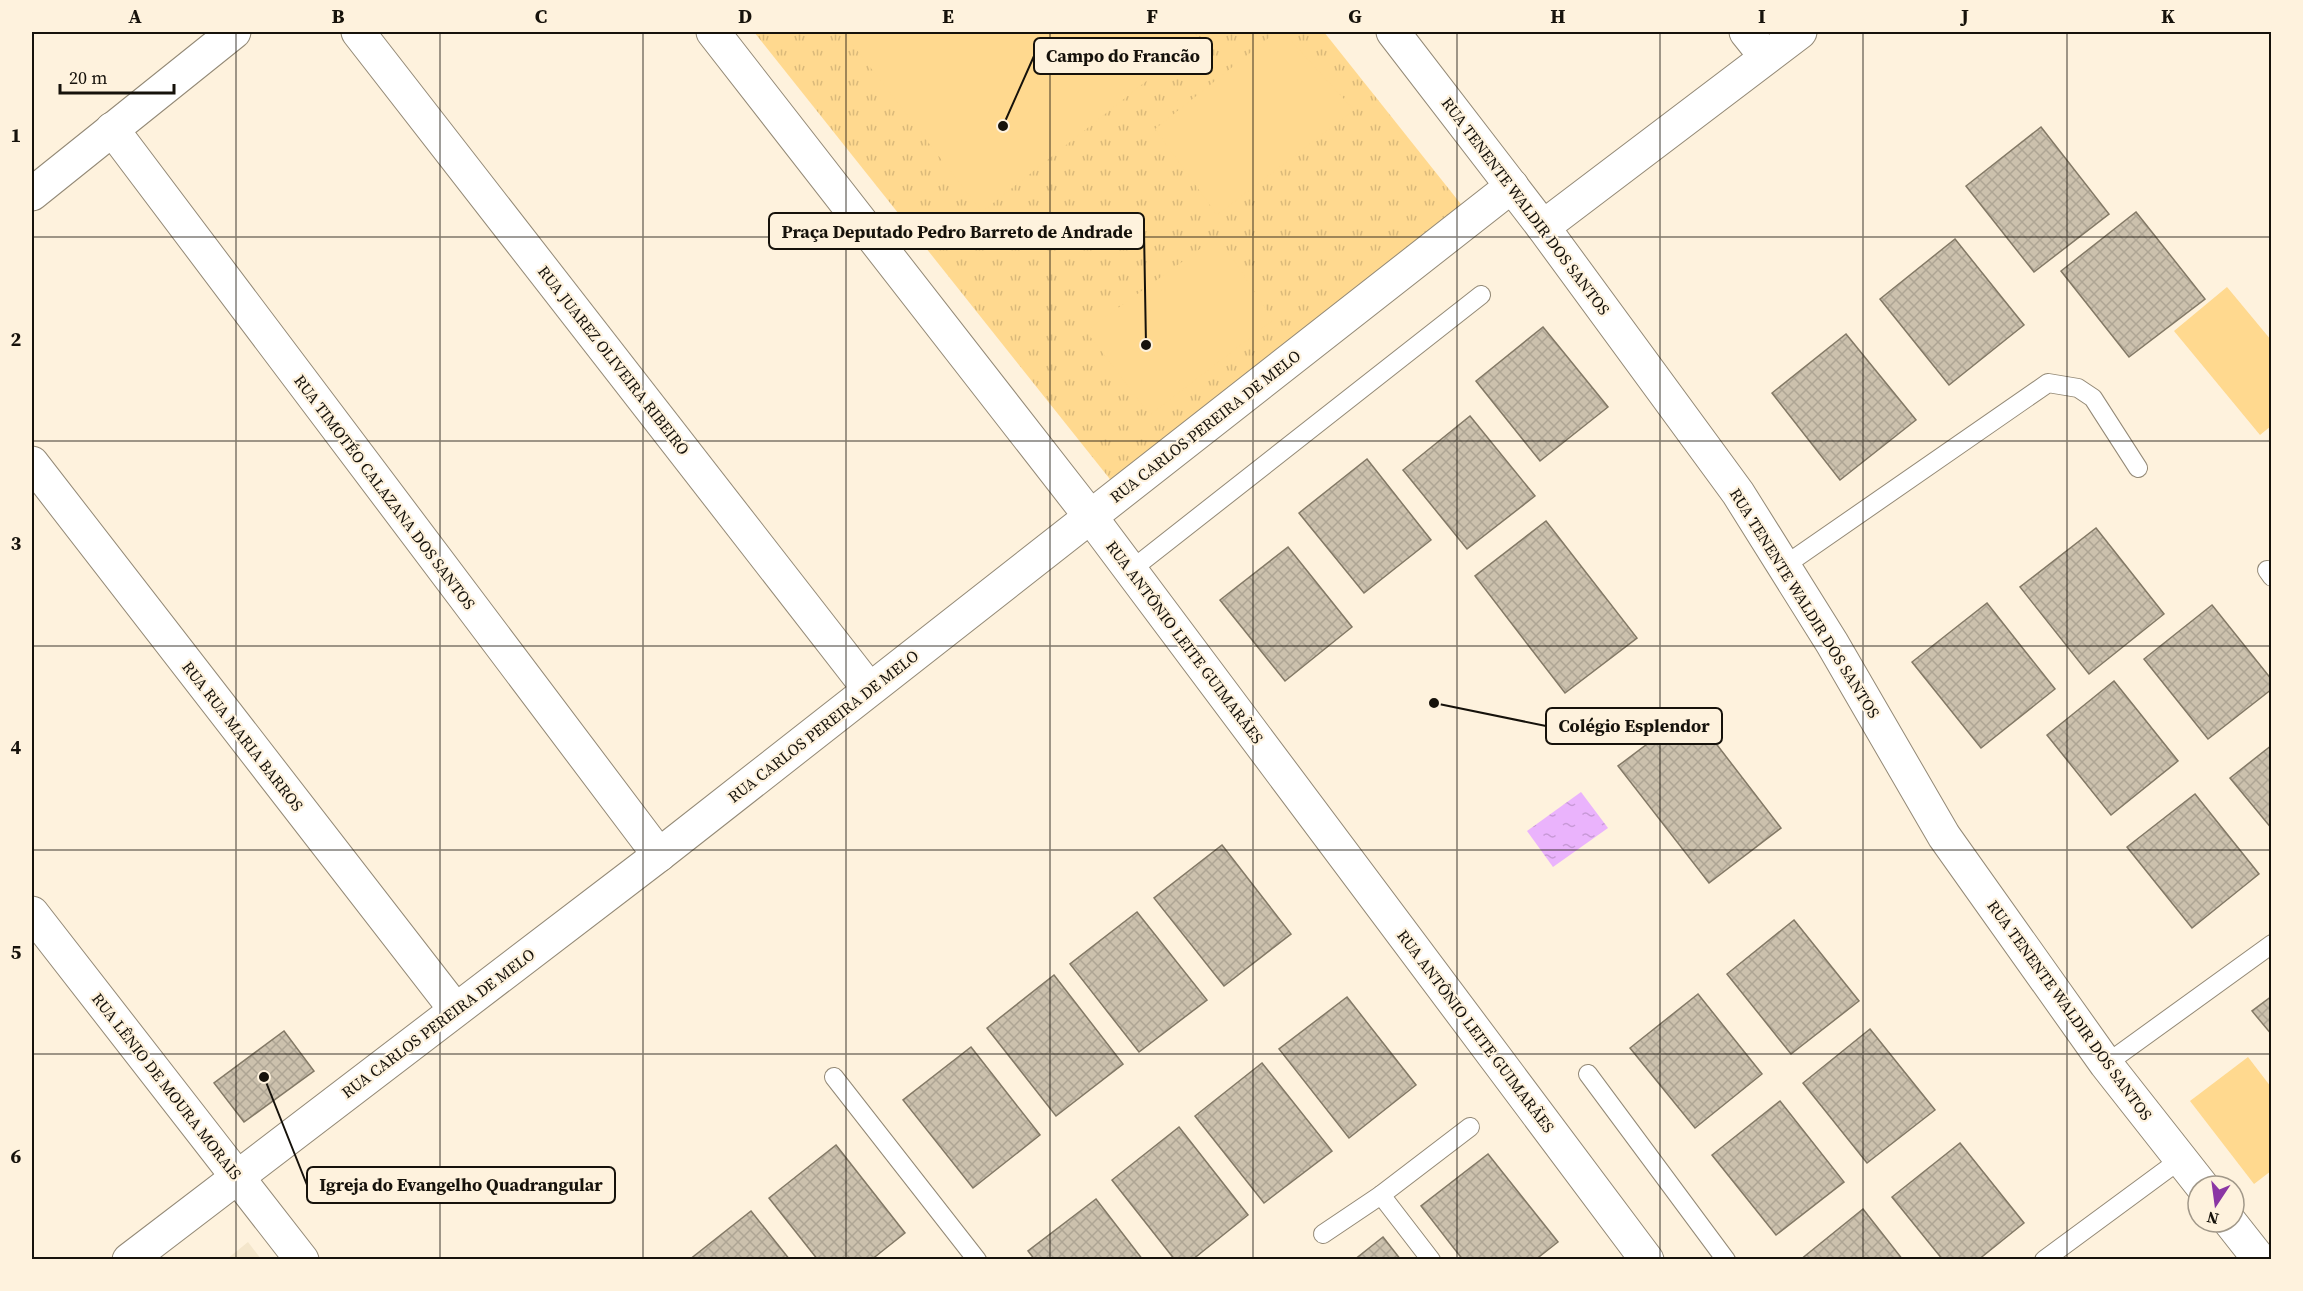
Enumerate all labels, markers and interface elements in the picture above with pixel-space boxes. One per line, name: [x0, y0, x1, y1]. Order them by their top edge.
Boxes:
text: A: [128, 2, 142, 30]
text: B: [331, 2, 345, 30]
text: C: [535, 2, 547, 30]
text: D: [738, 2, 752, 30]
text: E: [942, 2, 954, 30]
text: F: [1146, 2, 1158, 30]
text: G: [1348, 2, 1362, 30]
text: H: [1550, 2, 1566, 30]
text: I: [1758, 2, 1766, 30]
text: J: [1959, 2, 1969, 30]
text: K: [2161, 2, 2175, 30]
callout: Campo do Francão: [1034, 38, 1212, 74]
text: Campo do Francão: [1046, 43, 1200, 68]
scale bar: [60, 57, 174, 95]
text: 20 m: [69, 65, 107, 90]
street label: RUA TENENTE WALDIR DOS SANTOS: [1437, 93, 1615, 319]
text: 1: [11, 121, 21, 149]
callout: Praça Deputado Pedro Barreto de Andrade: [769, 213, 1144, 249]
text: Praça Deputado Pedro Barreto de Andrade: [781, 219, 1133, 244]
street label: RUA JUAREZ OLIVEIRA RIBEIRO: [533, 261, 695, 459]
text: 2: [11, 325, 22, 353]
street label: RUA CARLOS PEREIRA DE MELO: [1105, 344, 1305, 508]
street label: RUA TIMOTÉO CALAZANA DOS SANTOS: [289, 370, 481, 614]
street label: RUA TENENTE WALDIR DOS SANTOS: [1725, 484, 1885, 722]
text: 3: [11, 529, 22, 557]
street label: RUA ANTÔNIO LEITE GUIMARÃES: [1101, 536, 1269, 748]
street label: RUA CARLOS PEREIRA DE MELO: [723, 644, 923, 808]
street label: RUA RUA MARIA BARROS: [177, 656, 309, 816]
callout: Colégio Esplendor: [1546, 708, 1722, 744]
text: Colégio Esplendor: [1558, 713, 1710, 738]
text: 4: [11, 733, 22, 761]
street label: RUA TENENTE WALDIR DOS SANTOS: [1983, 895, 2157, 1125]
street label: RUA ANTÔNIO LEITE GUIMARÃES: [1392, 925, 1560, 1137]
text: 5: [11, 938, 22, 966]
street label: RUA CARLOS PEREIRA DE MELO: [337, 943, 539, 1103]
street label: RUA LÊNIO DE MOURA MORAIS: [87, 988, 247, 1184]
text: 6: [11, 1142, 22, 1170]
callout: Igreja do Evangelho Quadrangular: [307, 1167, 615, 1203]
text: Igreja do Evangelho Quadrangular: [319, 1172, 603, 1197]
north arrow: [2186, 1174, 2246, 1234]
text: N: [2204, 1207, 2221, 1231]

